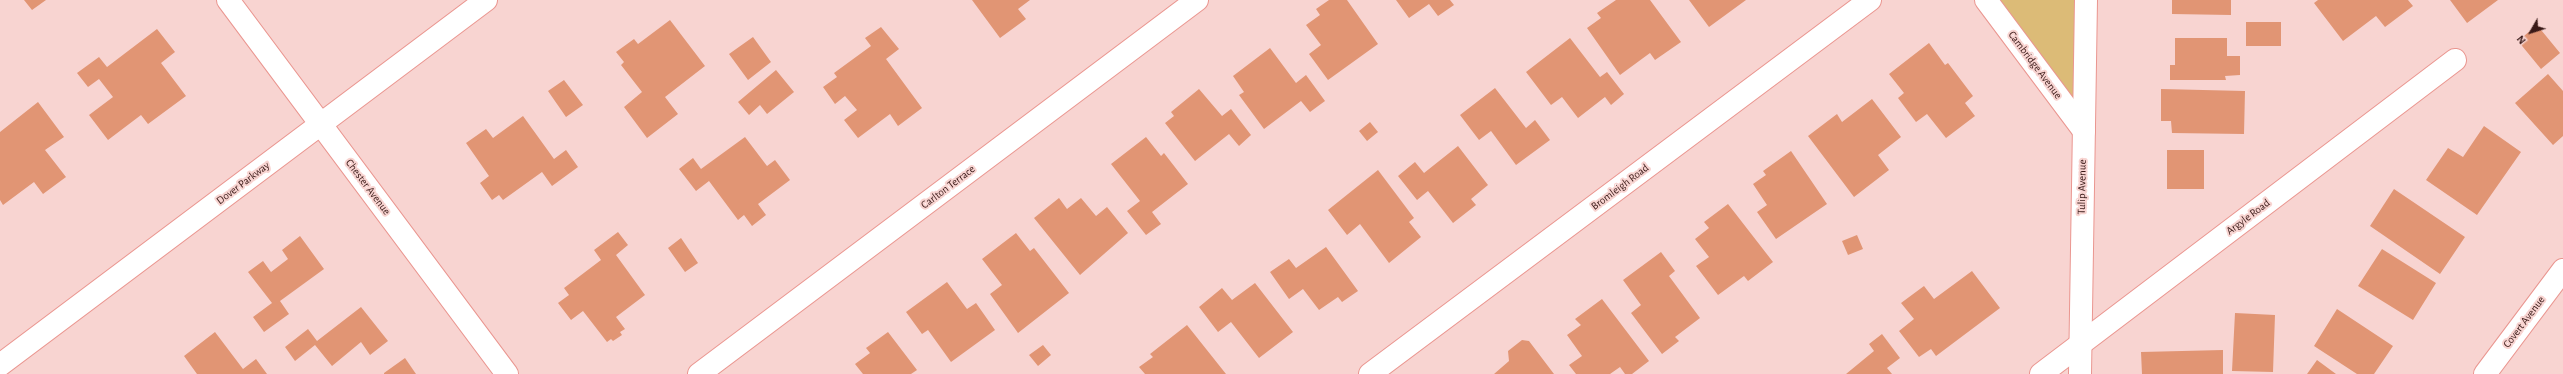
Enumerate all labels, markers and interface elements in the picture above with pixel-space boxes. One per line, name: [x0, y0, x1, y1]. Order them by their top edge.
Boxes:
north arrow: [2511, 12, 2551, 52]
street label: Cambridge Avenue: [2005, 29, 2065, 101]
text: N: [2515, 33, 2528, 46]
street label: Chester Avenue: [343, 156, 393, 218]
street label: Dover Parkway: [214, 159, 272, 207]
street label: Tulip Avenue: [2075, 159, 2089, 215]
street label: Bromleigh Road: [1589, 161, 1651, 213]
street label: Carlton Terrace: [918, 162, 978, 212]
street label: Argyle Road: [2224, 196, 2272, 238]
street label: Covert Avenue: [2500, 294, 2548, 350]

